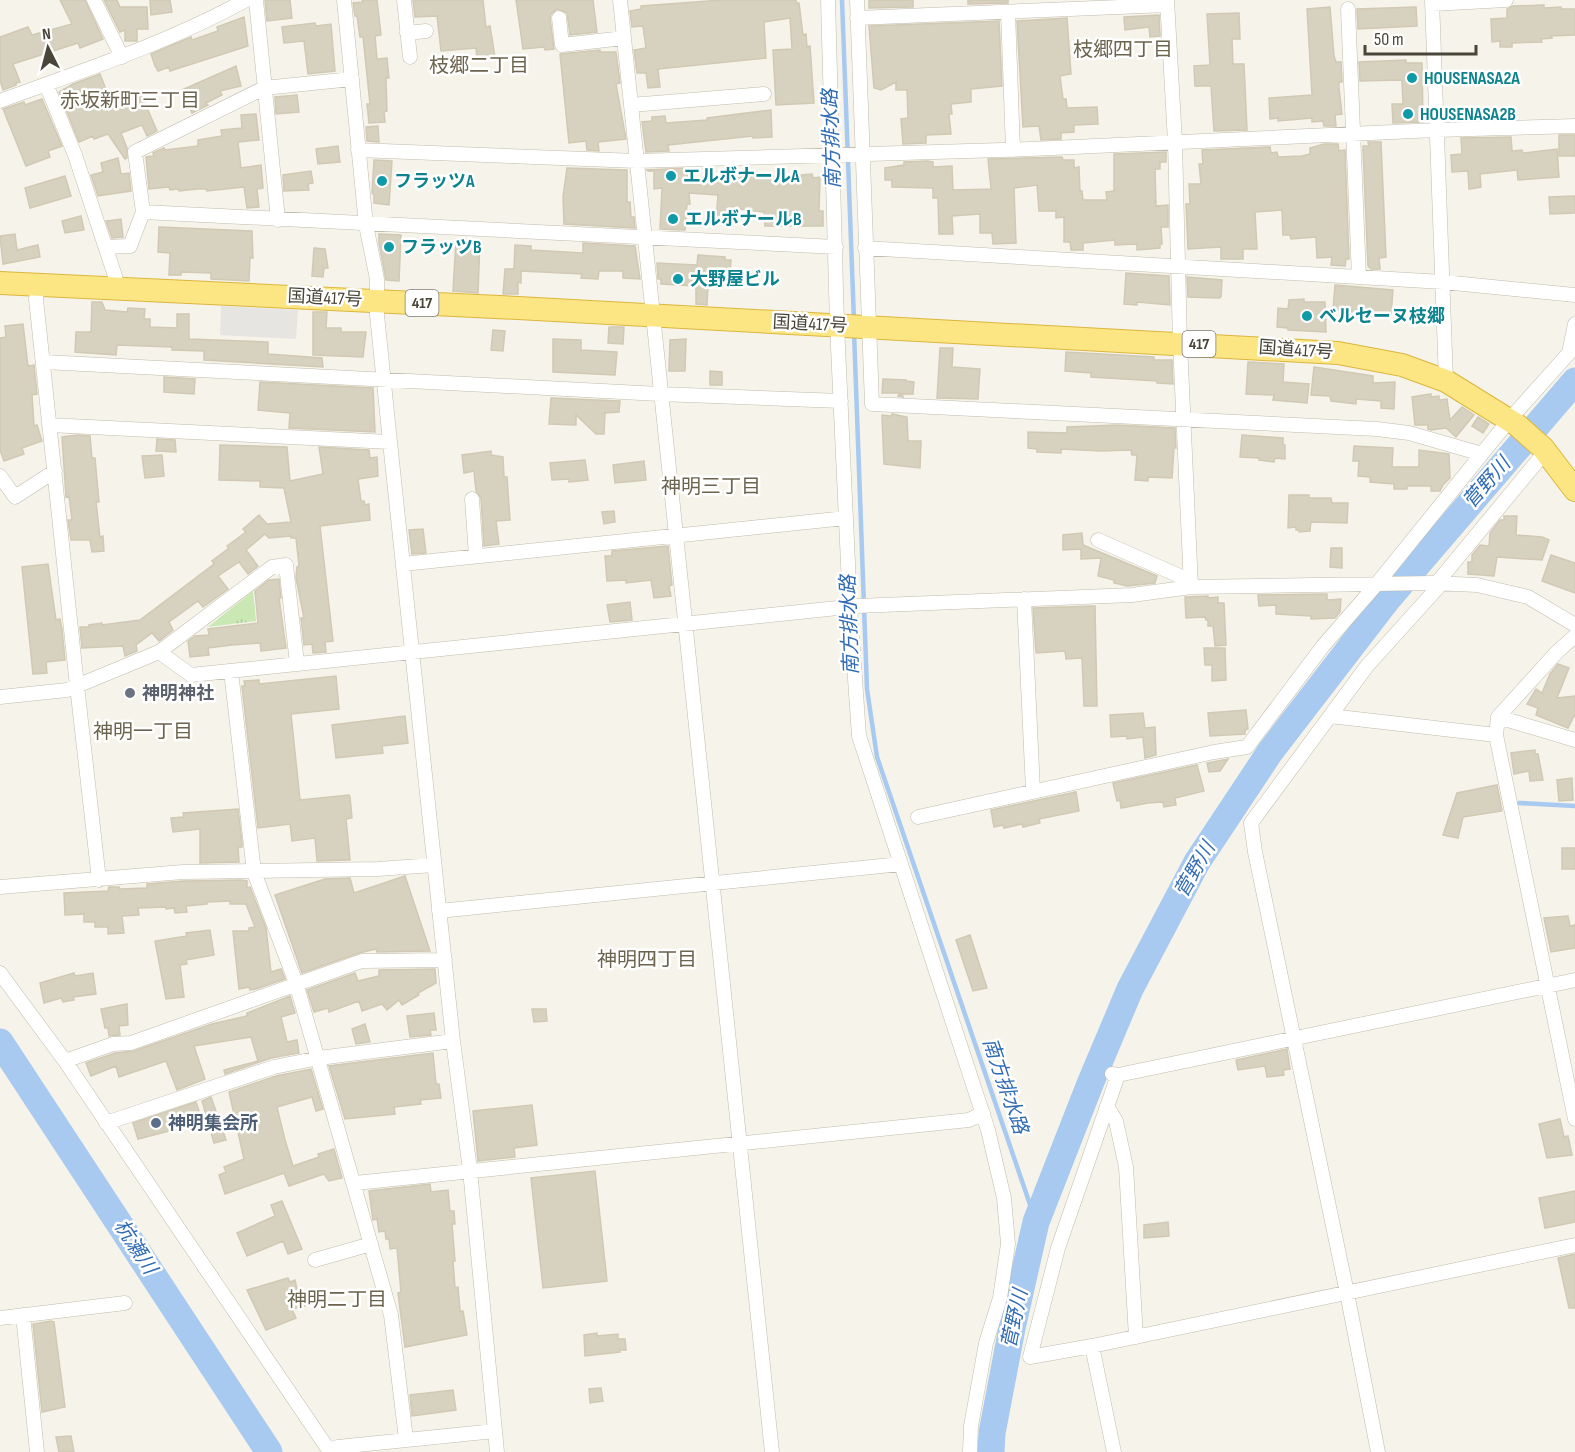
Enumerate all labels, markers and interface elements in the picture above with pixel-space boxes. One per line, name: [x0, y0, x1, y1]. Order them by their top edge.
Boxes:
north arrow: [18, 18, 78, 78]
scale bar: [1365, 18, 1476, 56]
text: N: [41, 25, 52, 44]
text: 50 m: [1374, 29, 1404, 50]
district label: 枝郷四丁目: [1073, 38, 1173, 62]
district label: 枝郷二丁目: [429, 54, 529, 78]
place label: HOUSENASA2A: [1424, 68, 1520, 89]
marker: HOUSENASA2A: [1405, 71, 1419, 85]
water label: 南方排水路: [818, 87, 846, 189]
district label: 赤坂新町三丁目: [60, 89, 200, 113]
place label: HOUSENASA2B: [1420, 104, 1516, 125]
marker: HOUSENASA2B: [1401, 107, 1415, 121]
place label: エルボナールA: [683, 166, 800, 187]
marker: エルボナールA: [664, 169, 678, 183]
place label: フラッツA: [394, 171, 475, 192]
marker: フラッツA: [375, 174, 389, 188]
place label: エルボナールB: [685, 209, 802, 230]
marker: エルボナールB: [666, 212, 680, 226]
place label: フラッツB: [401, 237, 482, 258]
marker: フラッツB: [382, 240, 396, 254]
place label: 大野屋ビル: [690, 269, 780, 290]
marker: 大野屋ビル: [671, 272, 685, 286]
street label: 国道417号: [287, 286, 363, 310]
road number: 417: [406, 290, 438, 316]
place label: ベルセーヌ枝郷: [1319, 306, 1445, 327]
marker: ベルセーヌ枝郷: [1300, 309, 1314, 323]
street label: 国道417号: [772, 312, 848, 336]
road number: 417: [1182, 331, 1216, 357]
street label: 国道417号: [1258, 337, 1334, 363]
water label: 菅野川: [1458, 451, 1517, 514]
district label: 神明三丁目: [661, 475, 761, 499]
water label: 南方排水路: [836, 573, 864, 675]
place label: 神明神社: [142, 683, 214, 704]
marker: 神明神社: [123, 686, 137, 700]
district label: 神明一丁目: [93, 720, 193, 744]
water label: 菅野川: [1170, 836, 1221, 902]
district label: 神明四丁目: [597, 948, 697, 972]
water label: 南方排水路: [977, 1035, 1033, 1139]
place label: 神明集会所: [168, 1113, 258, 1134]
marker: 神明集会所: [149, 1116, 163, 1130]
water label: 杭瀬川: [109, 1215, 162, 1280]
water label: 菅野川: [997, 1285, 1033, 1351]
district label: 神明二丁目: [287, 1288, 387, 1312]

